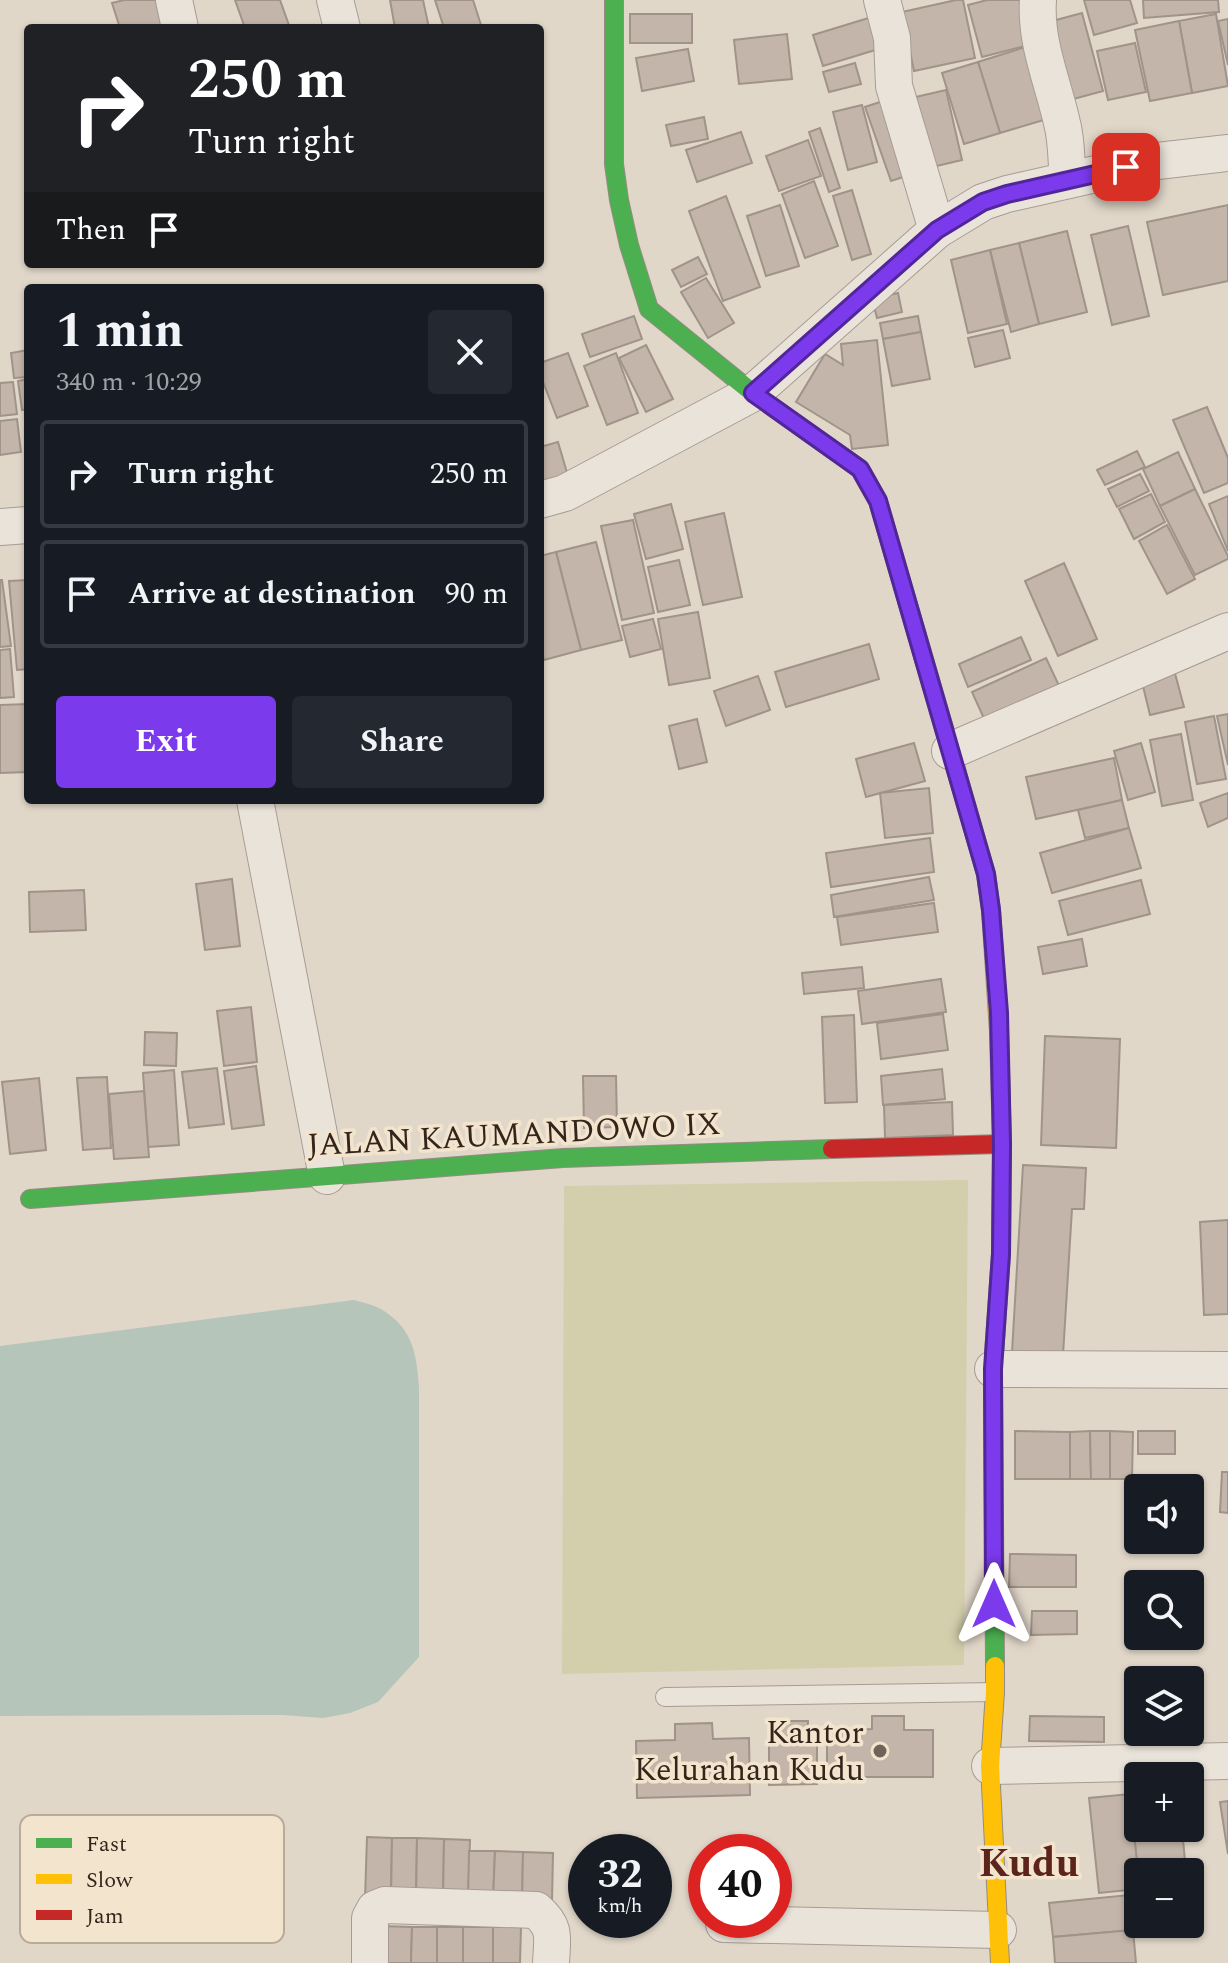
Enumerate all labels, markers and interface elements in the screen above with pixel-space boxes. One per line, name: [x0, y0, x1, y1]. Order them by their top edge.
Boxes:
text: 250 m: [188, 38, 347, 123]
icon: right: [56, 56, 160, 160]
text: Turn right: [188, 115, 355, 170]
pin: [1092, 133, 1160, 201]
icon: arrive: [1104, 145, 1148, 189]
text: Then: [56, 207, 126, 253]
icon: arrive: [142, 208, 186, 252]
text: 1 min: [56, 295, 184, 368]
button: close: [428, 310, 512, 394]
text: 340 m · 10:29: [56, 362, 202, 402]
text: Turn right: [128, 451, 274, 497]
text: 250 m: [430, 451, 508, 497]
icon: right: [60, 452, 104, 496]
text: Arrive at destination: [128, 571, 415, 617]
text: 90 m: [445, 571, 508, 617]
icon: arrive: [60, 572, 104, 616]
button: Exit: [56, 696, 276, 788]
button: Share: [292, 696, 512, 788]
street label: JALAN KAUMANDOWO IX: [306, 1100, 722, 1170]
map controls: [1124, 1474, 1204, 1938]
button: sound: [1124, 1474, 1204, 1554]
position arrow: [952, 1562, 1036, 1646]
button: search: [1124, 1570, 1204, 1650]
button: layers: [1124, 1666, 1204, 1746]
place label: Kantor Kelurahan Kudu: [634, 1709, 864, 1795]
marker: Kantor Kelurahan Kudu: [871, 1742, 889, 1760]
button: +: [1124, 1762, 1204, 1842]
legend: [20, 1815, 284, 1943]
text: Fast: [86, 1828, 127, 1861]
speed limit sign: 40: [688, 1834, 792, 1938]
district label: Kudu: [979, 1834, 1079, 1895]
text: 32: [598, 1845, 642, 1906]
button: −: [1124, 1858, 1204, 1938]
text: Slow: [86, 1864, 134, 1897]
text: km/h: [598, 1891, 643, 1921]
text: Jam: [86, 1900, 124, 1933]

